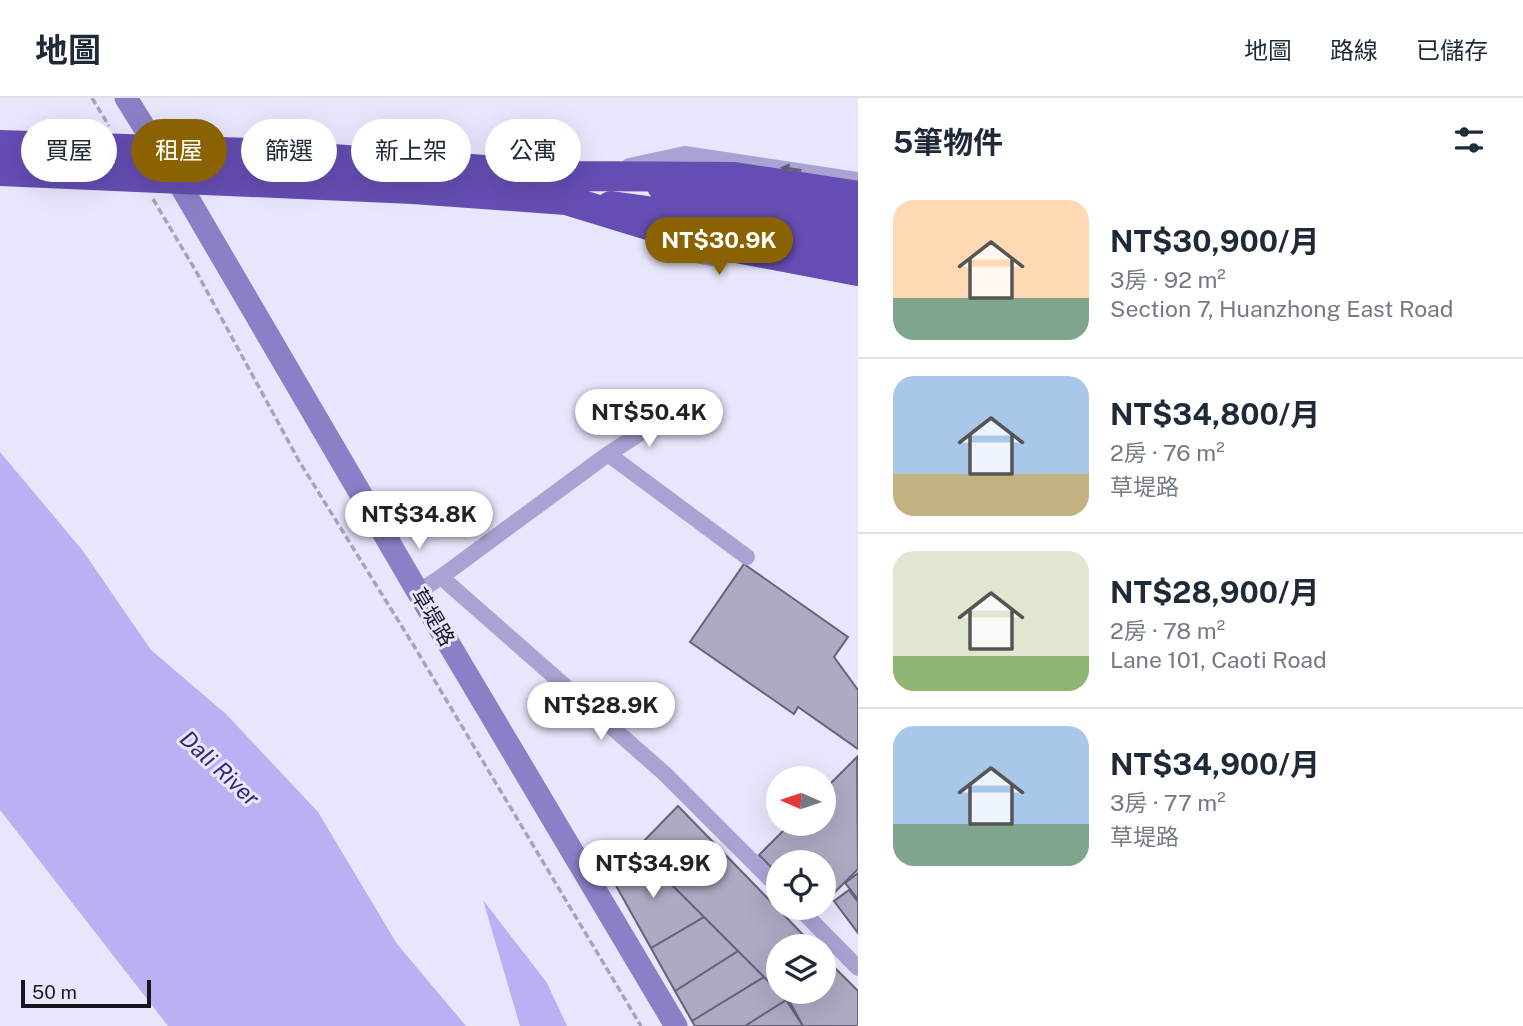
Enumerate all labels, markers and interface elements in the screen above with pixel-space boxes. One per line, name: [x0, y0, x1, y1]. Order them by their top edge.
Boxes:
text: 地圖: [35, 31, 101, 69]
text: 地圖: [1244, 36, 1292, 64]
text: 路線: [1330, 36, 1378, 64]
text: 已儲存: [1416, 36, 1488, 64]
chip: 買屋: [21, 119, 117, 182]
chip: 租屋: [131, 119, 227, 182]
chip: 篩選: [241, 119, 337, 182]
chip: 新上架: [351, 119, 471, 182]
chip: 公寓: [485, 119, 581, 182]
icon: filters: [1450, 121, 1488, 159]
text: 5筆物件: [893, 124, 1003, 160]
one-way arrow: [779, 164, 801, 175]
pin: NT$30.9K: [647, 218, 791, 277]
text: NT$30,900/月: [1110, 223, 1320, 259]
text: NT$30.9K: [661, 226, 777, 253]
icon: home: [949, 228, 1033, 312]
text: 3房 · 92 m²: [1110, 266, 1226, 293]
text: Section 7, Huanzhong East Road: [1110, 295, 1453, 322]
pin: NT$50.4K: [577, 390, 721, 449]
text: NT$34,800/月: [1110, 396, 1320, 432]
text: NT$50.4K: [591, 398, 707, 425]
icon: home: [949, 404, 1033, 488]
text: 2房 · 76 m²: [1110, 439, 1225, 466]
text: 草堤路: [1110, 473, 1179, 500]
pin: NT$34.8K: [347, 491, 491, 551]
text: NT$34.8K: [361, 500, 477, 527]
text: NT$28,900/月: [1110, 574, 1320, 610]
icon: home: [949, 579, 1033, 663]
street label: 草堤路: [406, 584, 460, 650]
text: 2房 · 78 m²: [1110, 617, 1225, 644]
text: Lane 101, Caoti Road: [1110, 646, 1327, 673]
pin: NT$28.9K: [529, 682, 673, 742]
text: NT$28.9K: [543, 691, 659, 718]
water label: Dali River: [175, 725, 265, 812]
text: NT$34,900/月: [1110, 746, 1320, 782]
icon: home: [949, 754, 1033, 838]
north arrow: [766, 766, 836, 836]
map controls: [766, 766, 836, 1004]
text: 3房 · 77 m²: [1110, 789, 1226, 816]
text: 草堤路: [1110, 823, 1179, 850]
pin: NT$34.9K: [581, 840, 725, 900]
text: NT$34.9K: [595, 849, 711, 876]
button: locate: [766, 850, 836, 920]
button: layers: [766, 934, 836, 1004]
scale bar: [21, 977, 150, 1009]
text: 50 m: [32, 981, 77, 1003]

